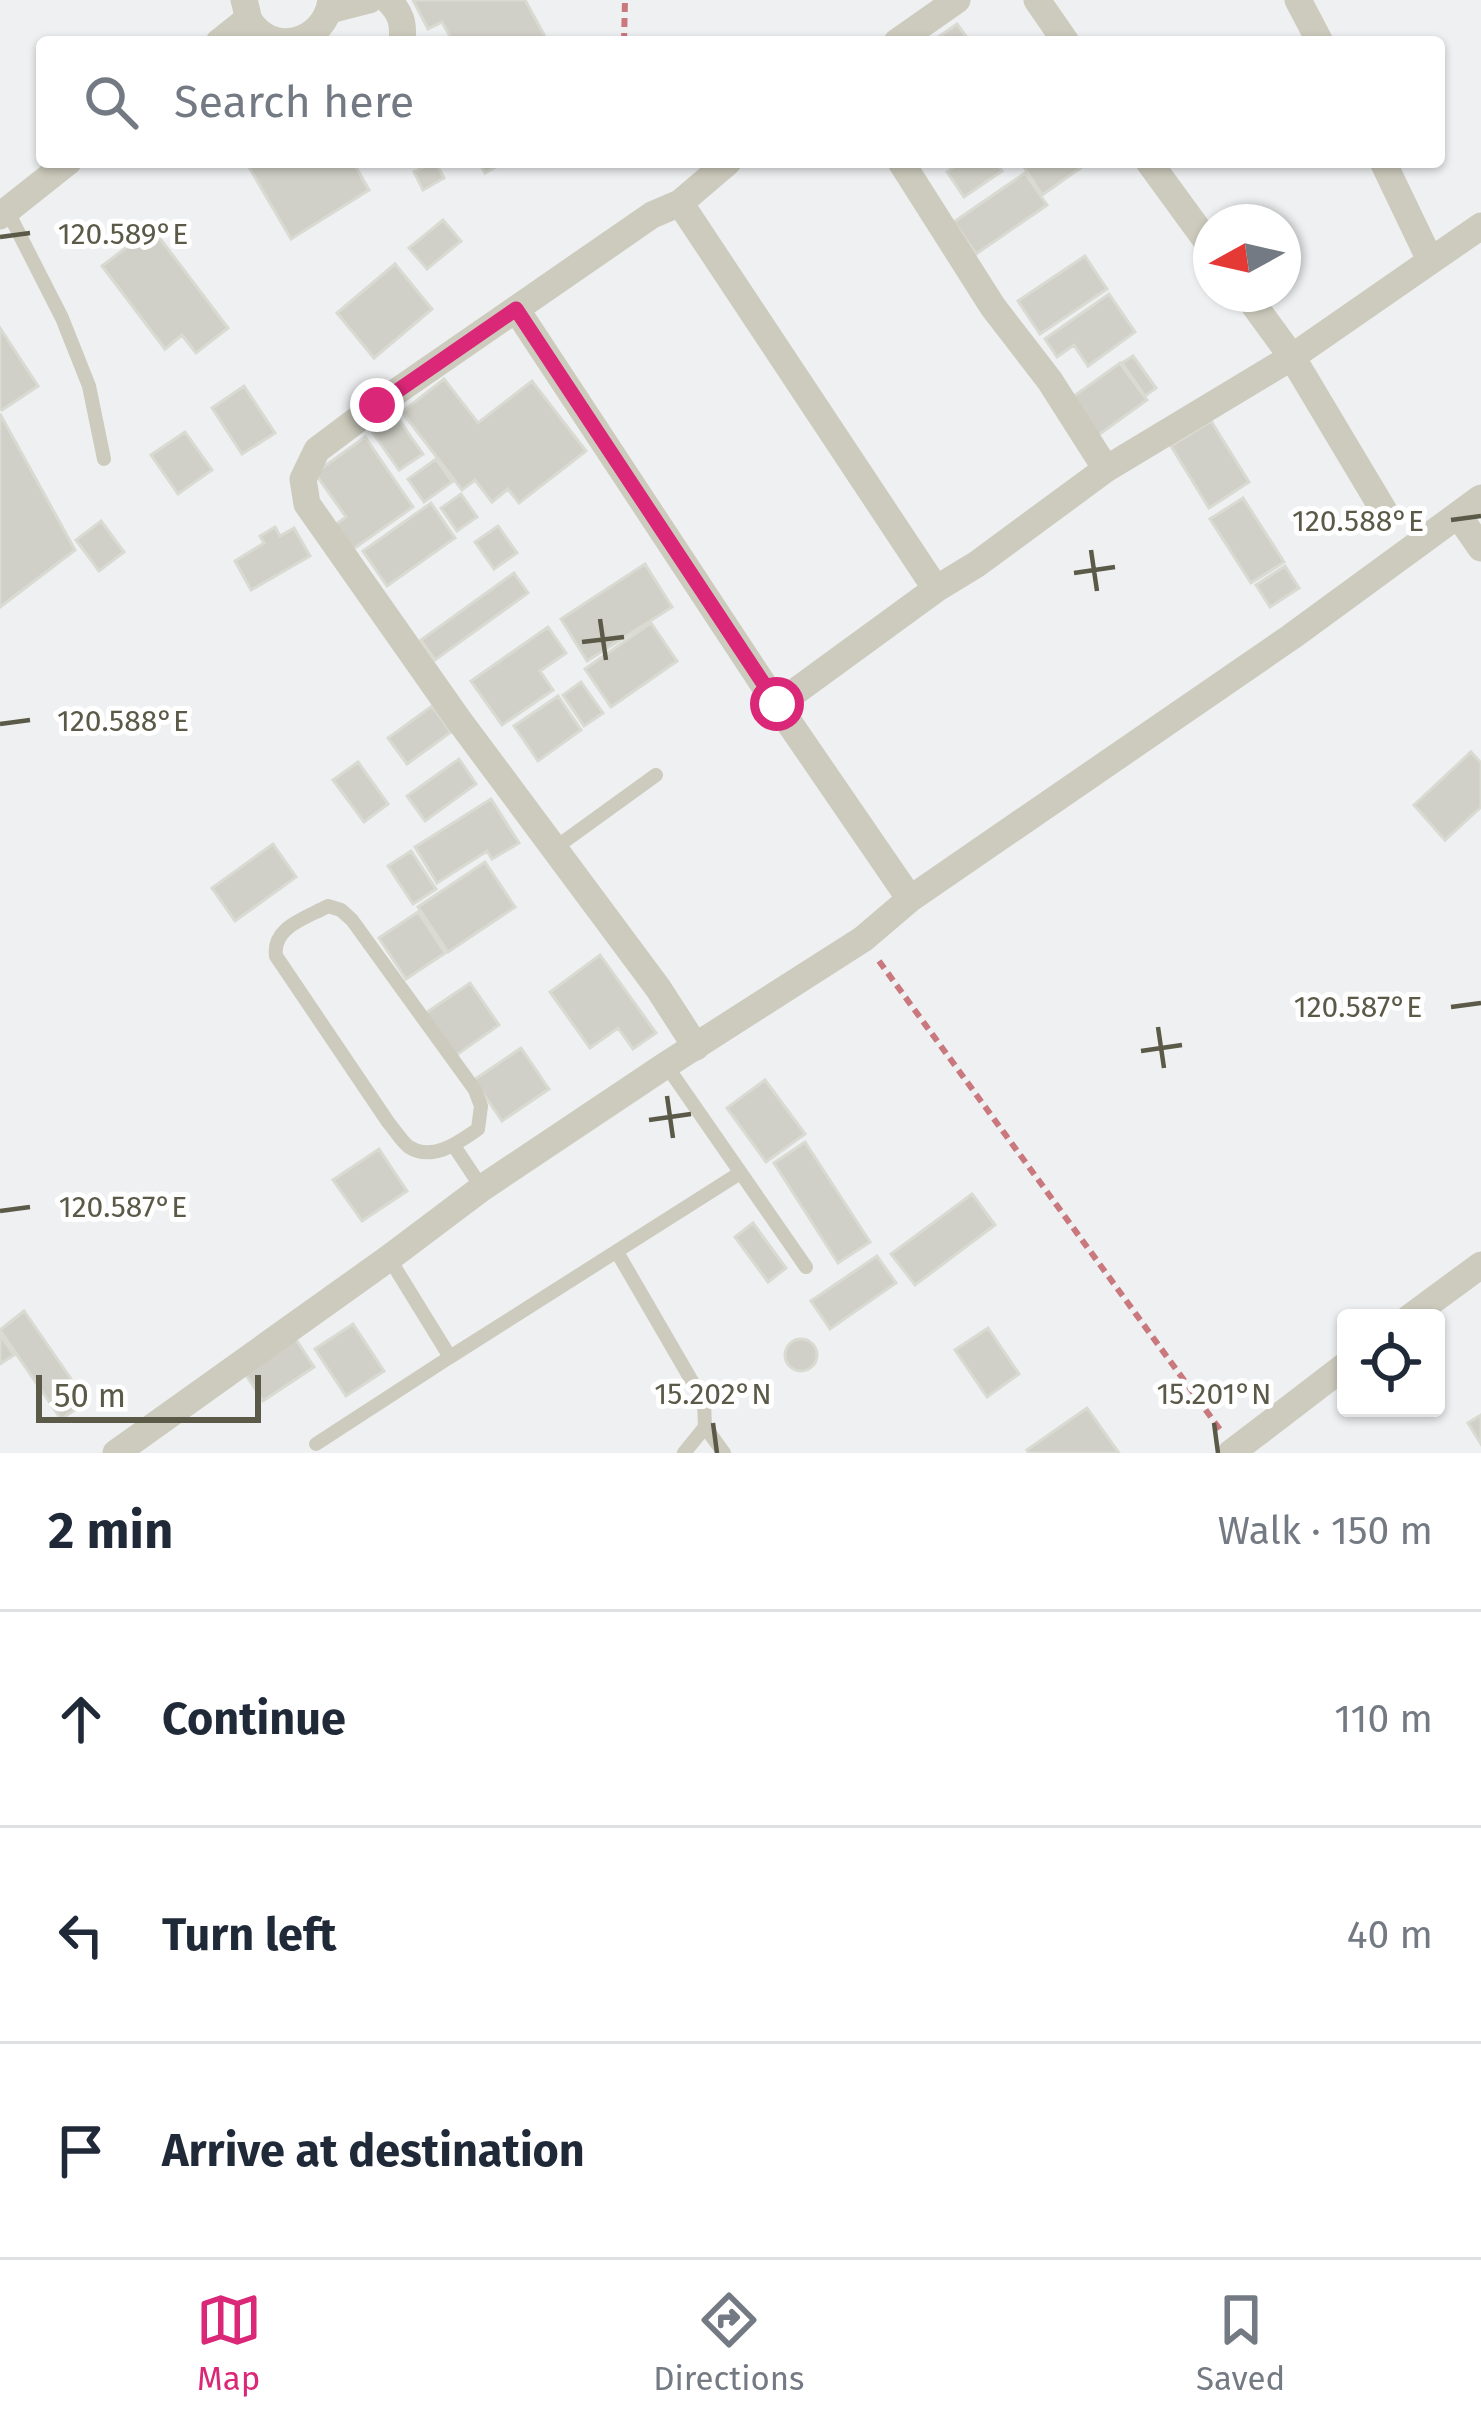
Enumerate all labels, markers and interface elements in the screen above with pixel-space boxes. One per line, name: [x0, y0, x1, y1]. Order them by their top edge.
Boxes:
search box: [36, 36, 1445, 168]
icon: search: [78, 69, 144, 135]
text: Search here: [174, 75, 414, 129]
north arrow: [1193, 204, 1301, 312]
text: 120.589°E: [58, 216, 188, 252]
route end: [350, 378, 404, 432]
text: 120.588°E: [1292, 503, 1424, 539]
route start: [750, 677, 804, 731]
text: 120.588°E: [57, 703, 189, 739]
text: 120.587°E: [1294, 989, 1422, 1025]
text: 120.587°E: [59, 1189, 187, 1225]
map controls: [1337, 1309, 1445, 1417]
button: locate: [1337, 1309, 1445, 1417]
scale bar: [36, 1369, 261, 1422]
text: 50 m: [54, 1376, 126, 1416]
text: 15.202°N: [654, 1376, 772, 1412]
text: 15.201°N: [1156, 1376, 1272, 1412]
text: 2 min: [48, 1500, 173, 1562]
text: Walk · 150 m: [1218, 1508, 1433, 1554]
icon: ahead: [48, 1686, 114, 1752]
text: Continue: [162, 1692, 346, 1746]
text: 110 m: [1334, 1696, 1433, 1742]
icon: left: [48, 1902, 114, 1968]
text: Turn left: [162, 1908, 336, 1962]
text: 40 m: [1347, 1912, 1433, 1958]
icon: arrive: [48, 2118, 114, 2184]
text: Arrive at destination: [162, 2124, 585, 2178]
tab: Map: [196, 2287, 262, 2399]
tab: Directions: [653, 2287, 805, 2399]
tab: Saved: [1196, 2287, 1285, 2399]

